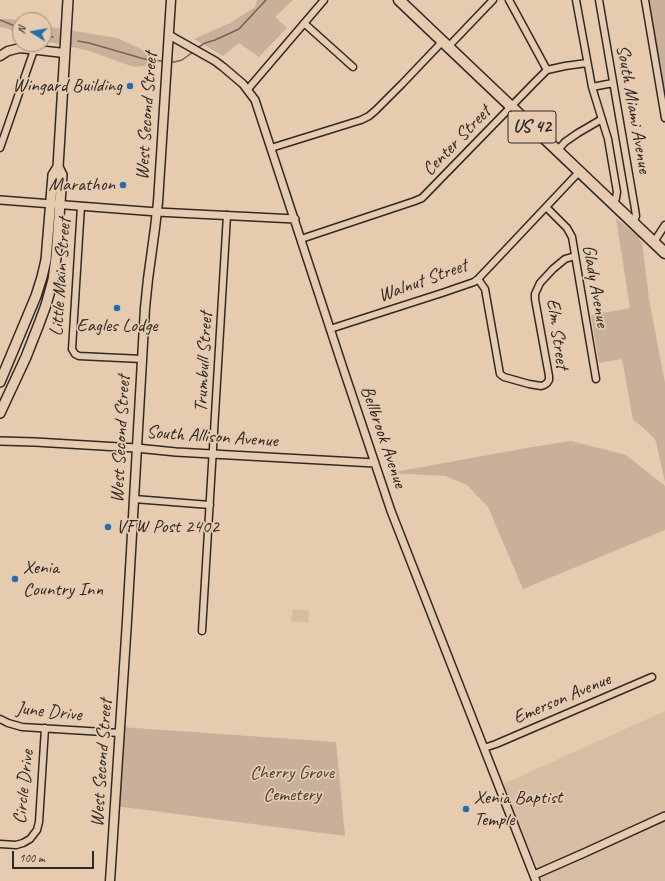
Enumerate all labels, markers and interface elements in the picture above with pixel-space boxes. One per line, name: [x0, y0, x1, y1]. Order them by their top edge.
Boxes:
north arrow: [12, 12, 52, 52]
text: N: [14, 25, 29, 35]
street label: South Miami Avenue: [611, 43, 655, 175]
street label: West Second Street: [131, 51, 163, 181]
place label: Wingard Building: [12, 75, 122, 97]
marker: Wingard Building: [125, 81, 135, 91]
street label: Center Street: [418, 101, 496, 181]
road number: US 42: [508, 111, 556, 143]
place label: Marathon: [48, 174, 115, 196]
marker: Marathon: [118, 180, 128, 190]
street label: Little Main Street: [45, 217, 77, 337]
street label: Glady Avenue: [577, 243, 613, 329]
street label: Walnut Street: [375, 254, 471, 308]
street label: Elm Street: [541, 297, 573, 371]
marker: Eagles Lodge: [112, 303, 122, 313]
street label: Trumbull Street: [190, 311, 218, 413]
place label: Eagles Lodge: [77, 315, 157, 337]
street label: West Second Street: [106, 375, 136, 503]
street label: Bellbrook Avenue: [355, 383, 411, 491]
street label: South Allison Avenue: [145, 421, 279, 453]
place label: VFW Post 2402: [116, 516, 219, 538]
marker: VFW Post 2402: [103, 522, 113, 532]
place label: Xenia Country Inn: [23, 557, 103, 601]
marker: Xenia Country Inn: [10, 574, 20, 584]
street label: Emerson Avenue: [510, 668, 614, 730]
street label: June Drive: [15, 697, 83, 727]
street label: West Second Street: [86, 698, 118, 828]
street label: Circle Drive: [9, 749, 39, 825]
park label: Cherry Grove Cemetery: [250, 762, 334, 806]
place label: Xenia Baptist Temple: [474, 787, 562, 831]
marker: Xenia Baptist Temple: [461, 804, 471, 814]
scale bar: [14, 843, 96, 869]
text: 100 m: [19, 850, 45, 866]

